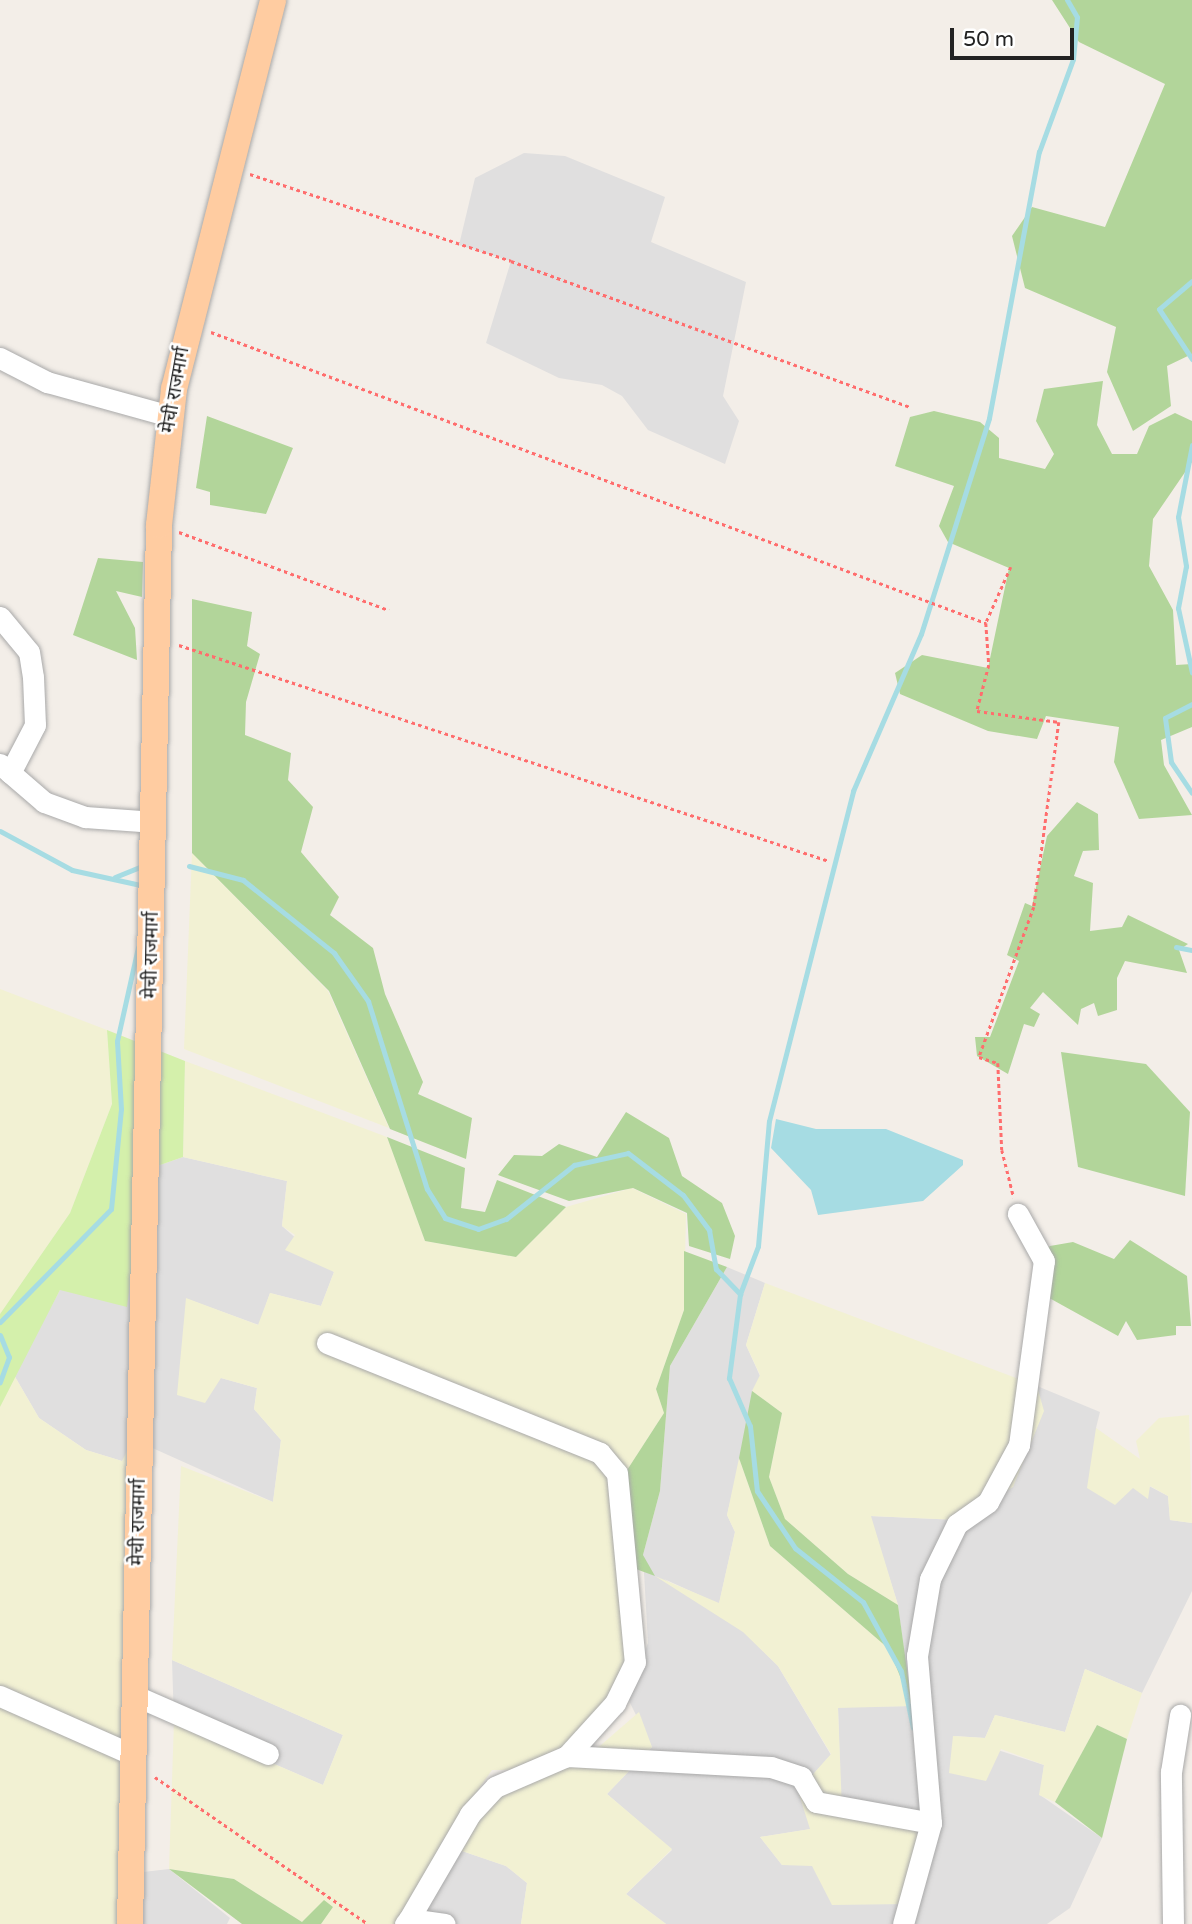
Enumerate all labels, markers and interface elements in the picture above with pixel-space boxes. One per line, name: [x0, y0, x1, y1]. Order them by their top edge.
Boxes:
scale bar: [954, 14, 1078, 58]
text: 50 m: [963, 27, 1014, 52]
street label: मेची राजमार्ग: [157, 345, 195, 435]
street label: मेची राजमार्ग: [140, 911, 164, 999]
street label: मेची राजमार्ग: [127, 1478, 151, 1566]

